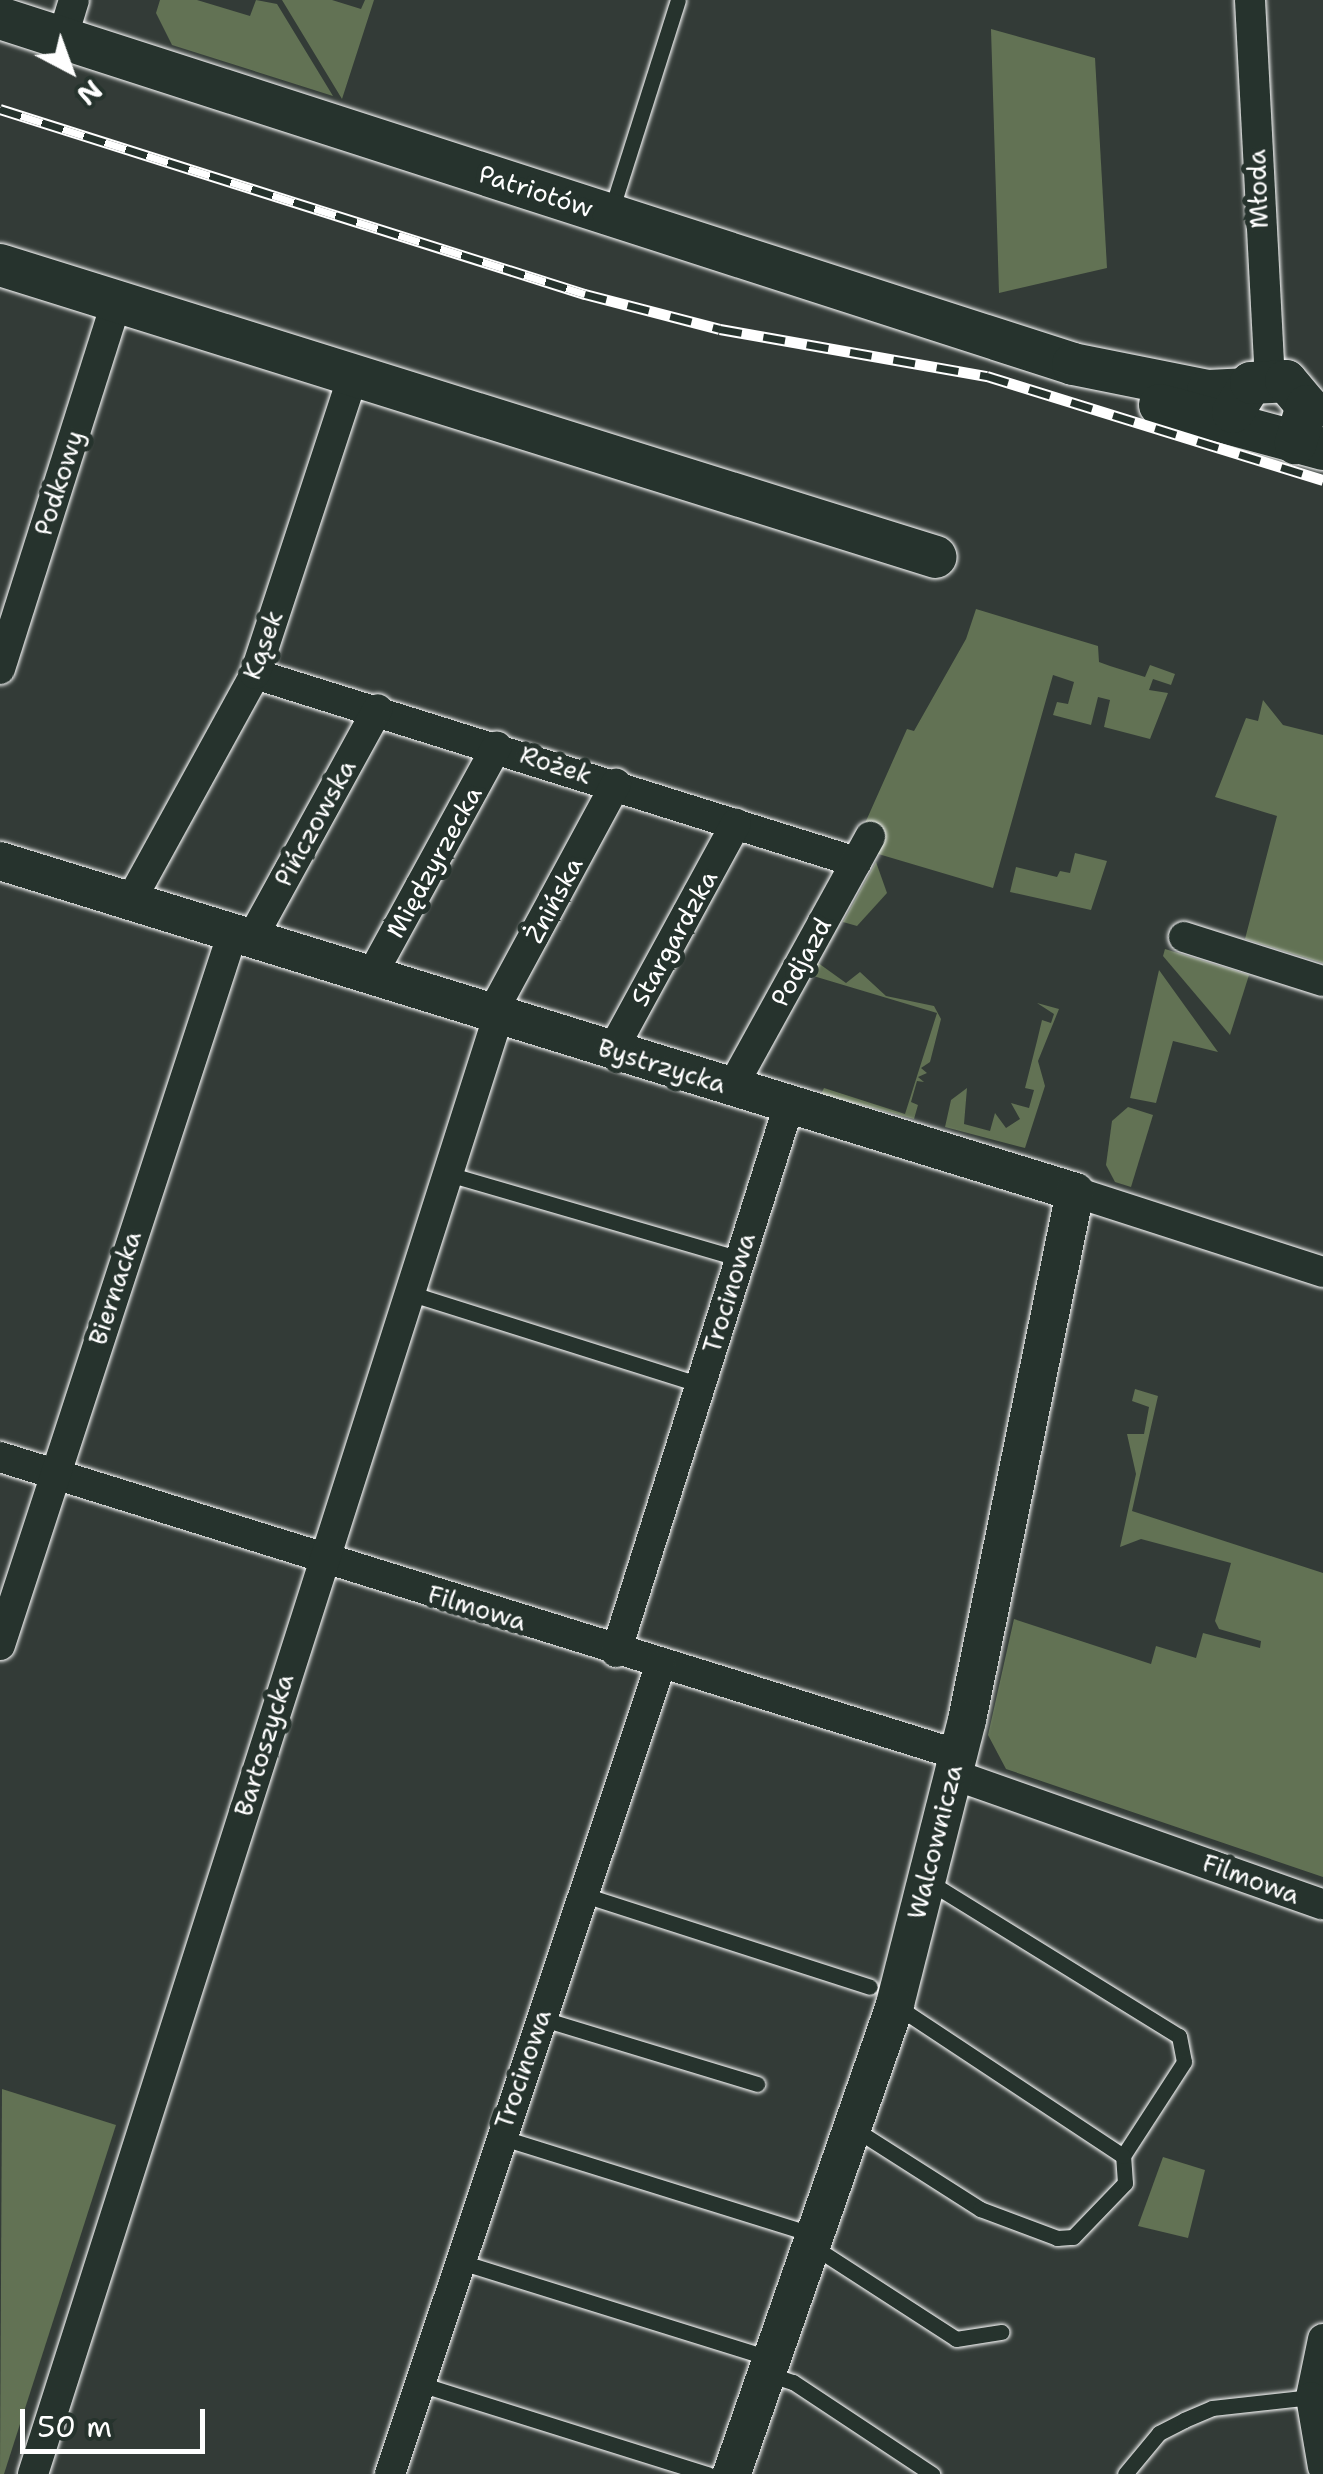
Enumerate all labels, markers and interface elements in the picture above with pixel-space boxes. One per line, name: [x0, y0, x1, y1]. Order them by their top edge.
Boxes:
north arrow: [20, 20, 120, 120]
text: N: [69, 71, 111, 114]
street label: Młoda: [1242, 149, 1274, 229]
street label: Patriotów: [475, 158, 597, 224]
street label: Podkowy: [28, 427, 90, 539]
street label: Kąsek: [237, 606, 289, 684]
street label: Rożek: [516, 739, 596, 791]
street label: Pińczowska: [268, 754, 362, 892]
street label: Międzyrzecka: [380, 781, 488, 943]
street label: Żnińska: [519, 852, 589, 948]
street label: Stargardzka: [624, 865, 724, 1011]
street label: Podjazd: [764, 912, 838, 1012]
street label: Bystrzycka: [594, 1032, 730, 1100]
street label: Biernacka: [82, 1227, 148, 1349]
street label: Trocinowa: [696, 1229, 762, 1357]
street label: Filmowa: [424, 1579, 530, 1637]
street label: Bartoszycka: [228, 1670, 300, 1820]
street label: Walcownicza: [901, 1762, 969, 1922]
street label: Filmowa: [1198, 1848, 1304, 1910]
street label: Trocinowa: [489, 2005, 557, 2133]
scale bar: [25, 2389, 210, 2451]
text: 50 m: [37, 2406, 112, 2447]

